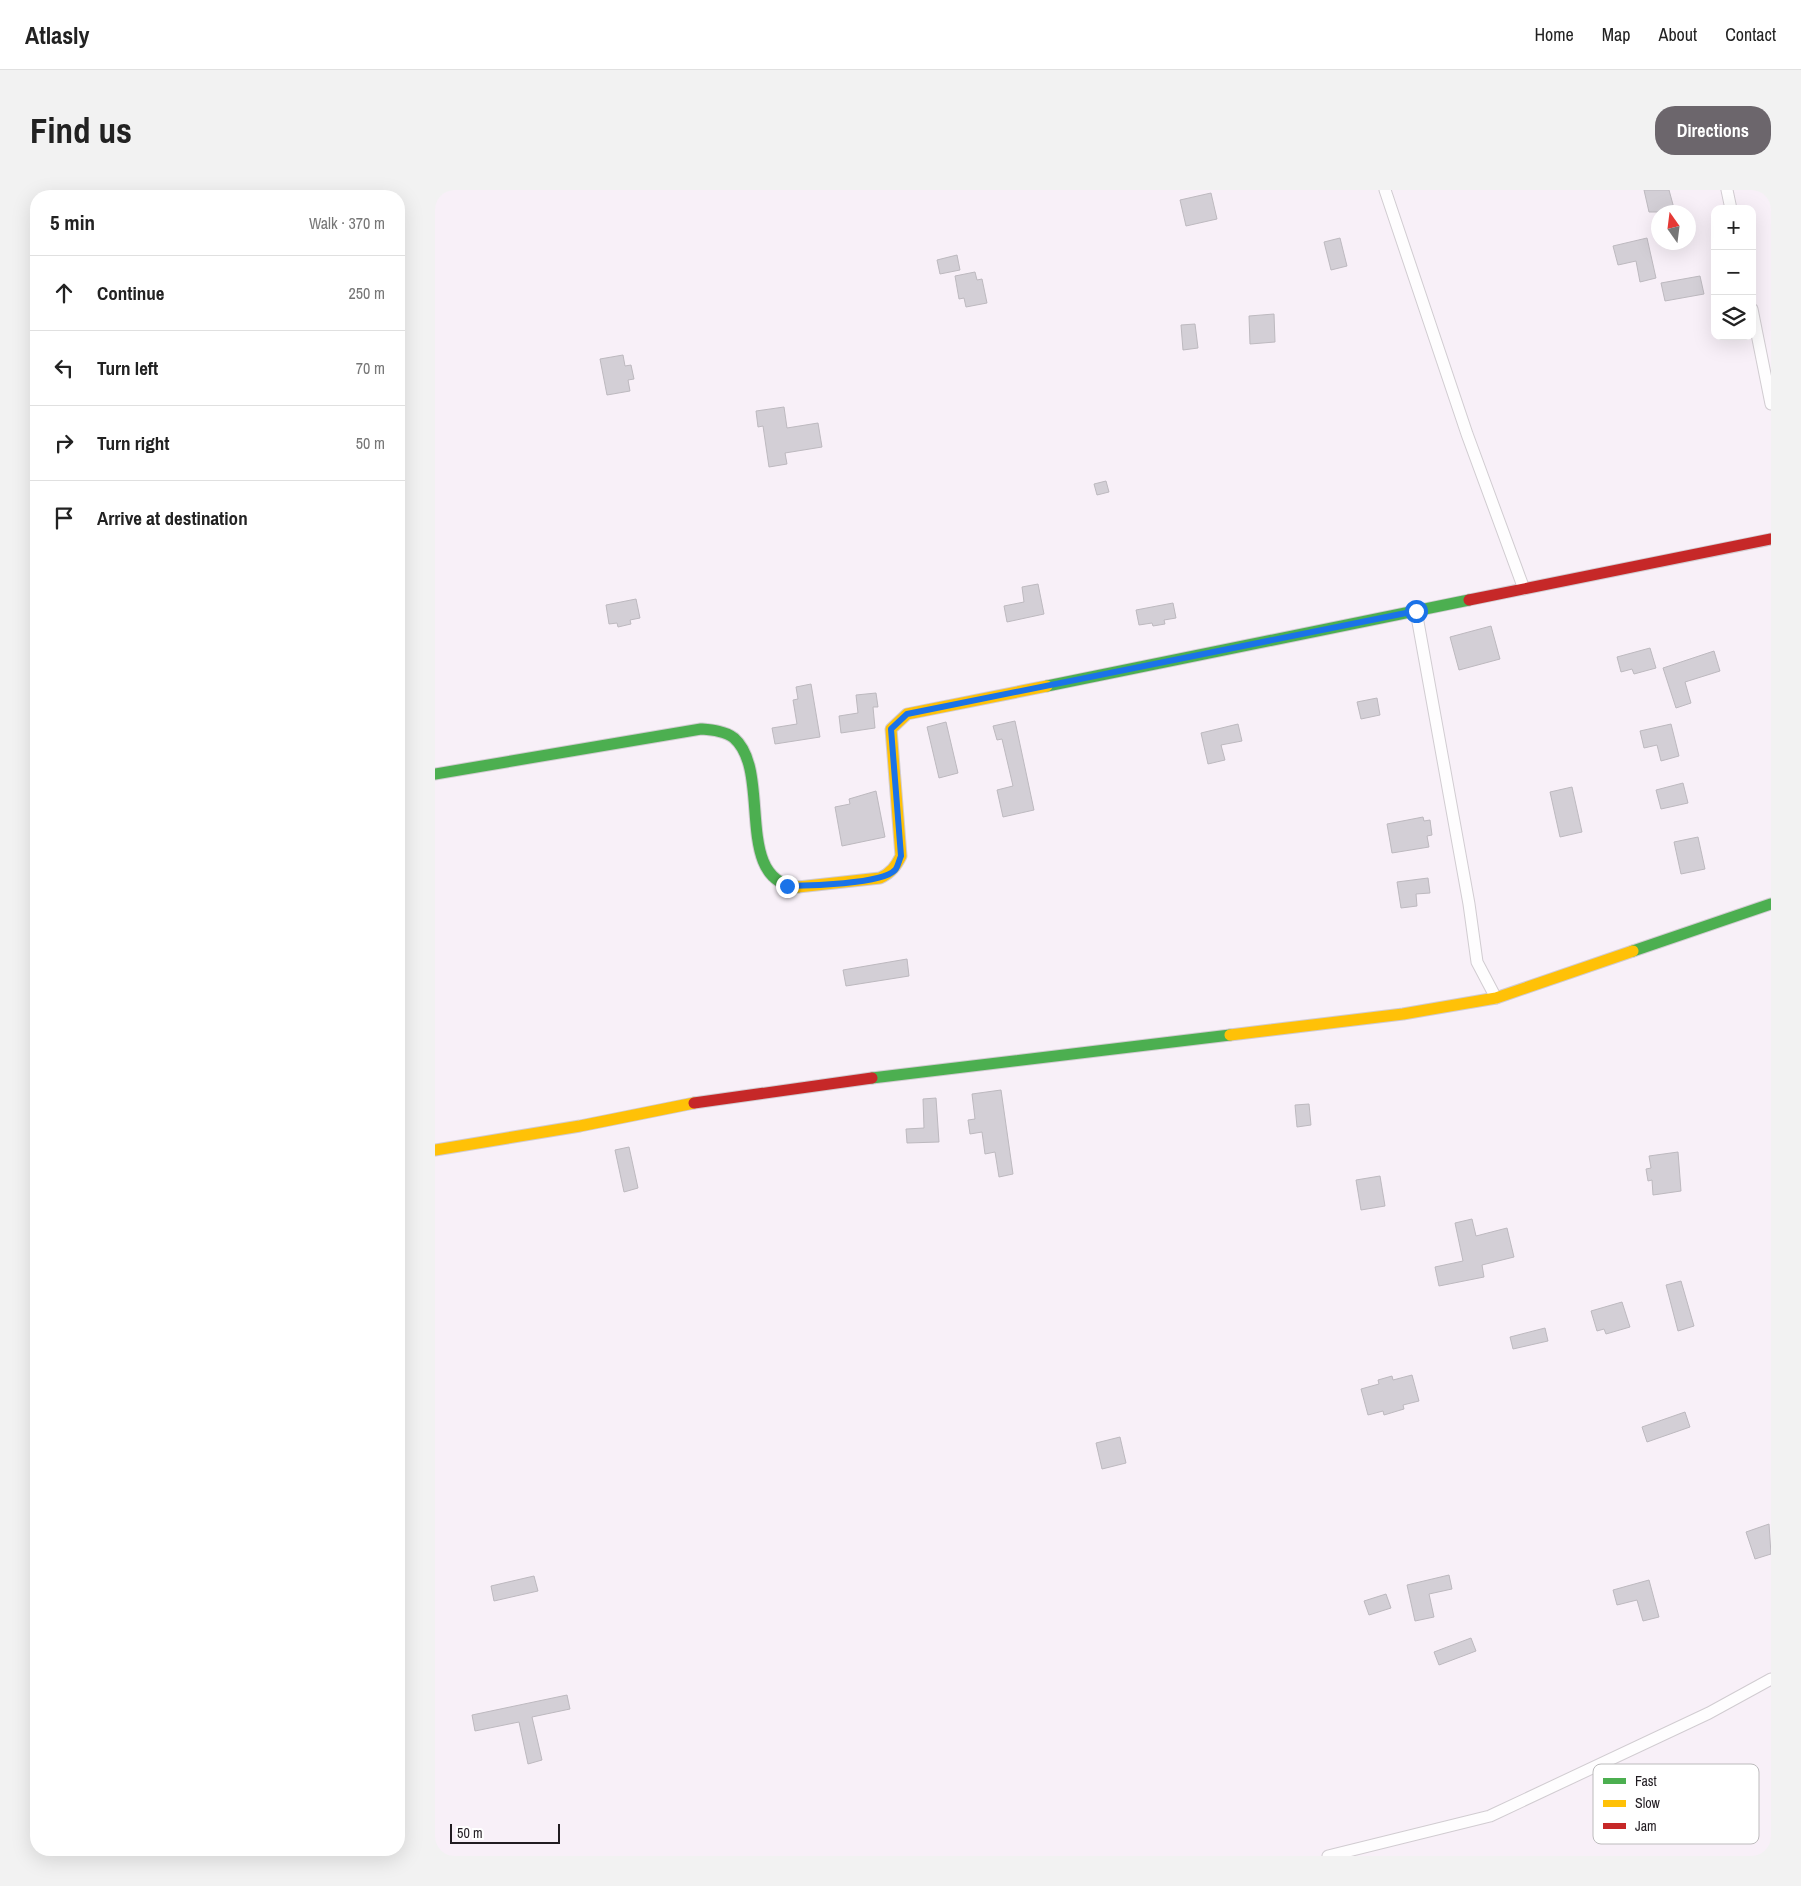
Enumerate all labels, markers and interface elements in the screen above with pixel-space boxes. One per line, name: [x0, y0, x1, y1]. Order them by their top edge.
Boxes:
text: Atlasly: [25, 19, 90, 51]
text: Home: [1534, 22, 1574, 47]
text: Map: [1602, 22, 1631, 47]
text: About: [1659, 22, 1697, 47]
text: Contact: [1725, 22, 1776, 47]
button: Directions: [1655, 106, 1771, 155]
text: Find us: [30, 107, 132, 154]
north arrow: [1651, 205, 1696, 250]
map controls: [1711, 205, 1756, 340]
button: +: [1711, 205, 1756, 250]
text: 5 min: [50, 208, 95, 237]
text: Walk · 370 m: [309, 212, 385, 234]
button: −: [1711, 250, 1756, 295]
icon: ahead: [50, 279, 78, 307]
text: Continue: [97, 280, 165, 306]
text: 250 m: [349, 282, 385, 304]
button: layers: [1711, 295, 1756, 340]
icon: left: [50, 354, 78, 382]
text: Turn left: [97, 355, 158, 381]
text: 70 m: [356, 357, 385, 379]
icon: right: [50, 429, 78, 457]
text: Turn right: [97, 430, 169, 456]
text: 50 m: [356, 432, 385, 454]
icon: arrive: [50, 504, 78, 532]
text: Arrive at destination: [97, 505, 248, 531]
route start: [1405, 600, 1428, 623]
route end: [776, 875, 799, 898]
legend: [1593, 1764, 1759, 1844]
text: Fast: [1635, 1772, 1657, 1790]
text: Slow: [1635, 1794, 1661, 1812]
text: Jam: [1635, 1817, 1657, 1835]
scale bar: [450, 1821, 560, 1844]
text: 50 m: [457, 1824, 483, 1842]

